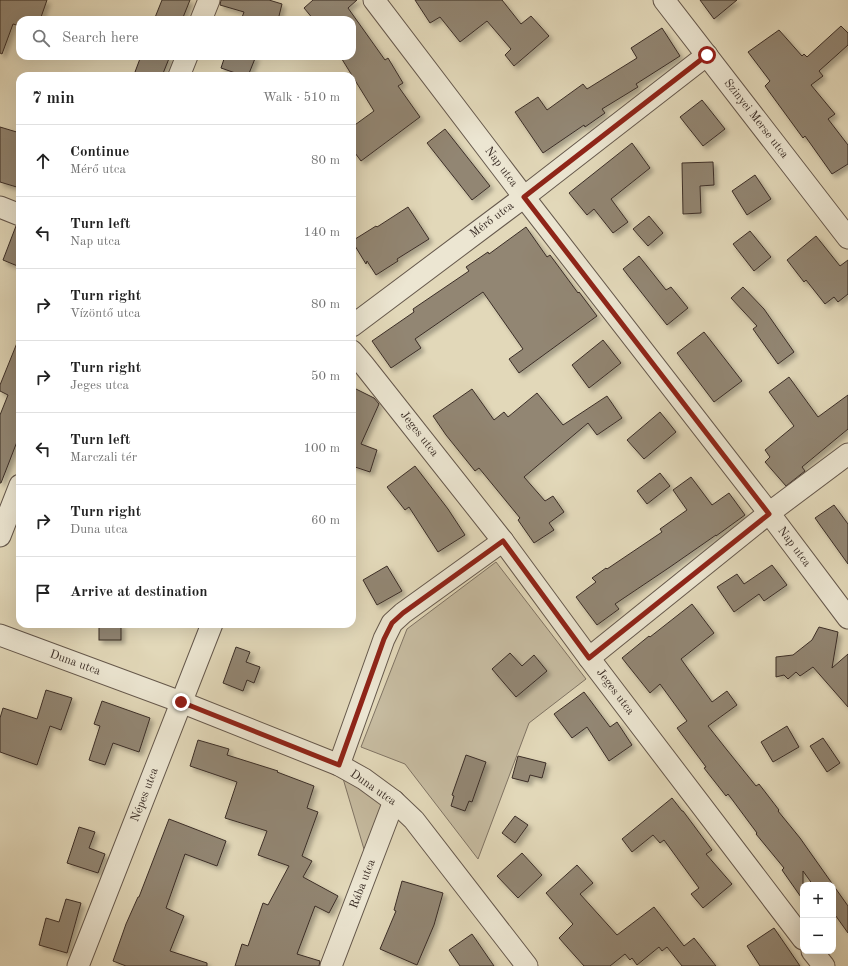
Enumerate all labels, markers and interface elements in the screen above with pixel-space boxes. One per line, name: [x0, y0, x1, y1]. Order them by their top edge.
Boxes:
search box: [16, 16, 356, 60]
icon: search: [30, 27, 52, 49]
text: Search here: [62, 31, 139, 46]
route start: [698, 46, 716, 64]
street label: Szinyei Merse utca: [722, 77, 791, 161]
text: 7 min: [32, 90, 75, 107]
text: Walk · 510 m: [263, 91, 340, 104]
text: Continue: [70, 145, 129, 160]
street label: Nap utca: [482, 145, 520, 189]
icon: ahead: [32, 150, 54, 172]
text: 80 m: [311, 154, 340, 167]
text: Mérő utca: [70, 163, 126, 176]
street label: Mérő utca: [468, 200, 516, 240]
text: Turn left: [70, 217, 130, 232]
icon: left: [32, 222, 54, 244]
text: 140 m: [303, 226, 340, 239]
text: Nap utca: [70, 235, 120, 248]
text: Turn right: [70, 289, 141, 304]
icon: right: [32, 294, 54, 316]
text: 80 m: [311, 298, 340, 311]
text: Vízöntő utca: [70, 307, 140, 320]
text: Turn right: [70, 361, 141, 376]
icon: right: [32, 366, 54, 388]
text: 50 m: [311, 370, 340, 383]
text: Jeges utca: [70, 379, 129, 392]
street label: Jeges utca: [398, 409, 440, 459]
text: Turn left: [70, 433, 130, 448]
icon: left: [32, 438, 54, 460]
text: 100 m: [303, 442, 340, 455]
text: Marczali tér: [70, 451, 137, 464]
text: Turn right: [70, 505, 141, 520]
icon: right: [32, 510, 54, 532]
text: 60 m: [311, 514, 340, 527]
text: Duna utca: [70, 523, 128, 536]
street label: Nap utca: [775, 525, 813, 569]
icon: arrive: [32, 582, 54, 604]
text: Arrive at destination: [70, 585, 208, 600]
street label: Duna utca: [48, 648, 102, 678]
street label: Jeges utca: [594, 667, 636, 717]
route end: [172, 693, 190, 711]
street label: Népes utca: [129, 766, 161, 824]
street label: Duna utca: [348, 768, 398, 808]
street label: Rába utca: [348, 858, 378, 910]
map controls: [800, 882, 836, 954]
button: +: [800, 882, 836, 918]
button: −: [800, 918, 836, 954]

